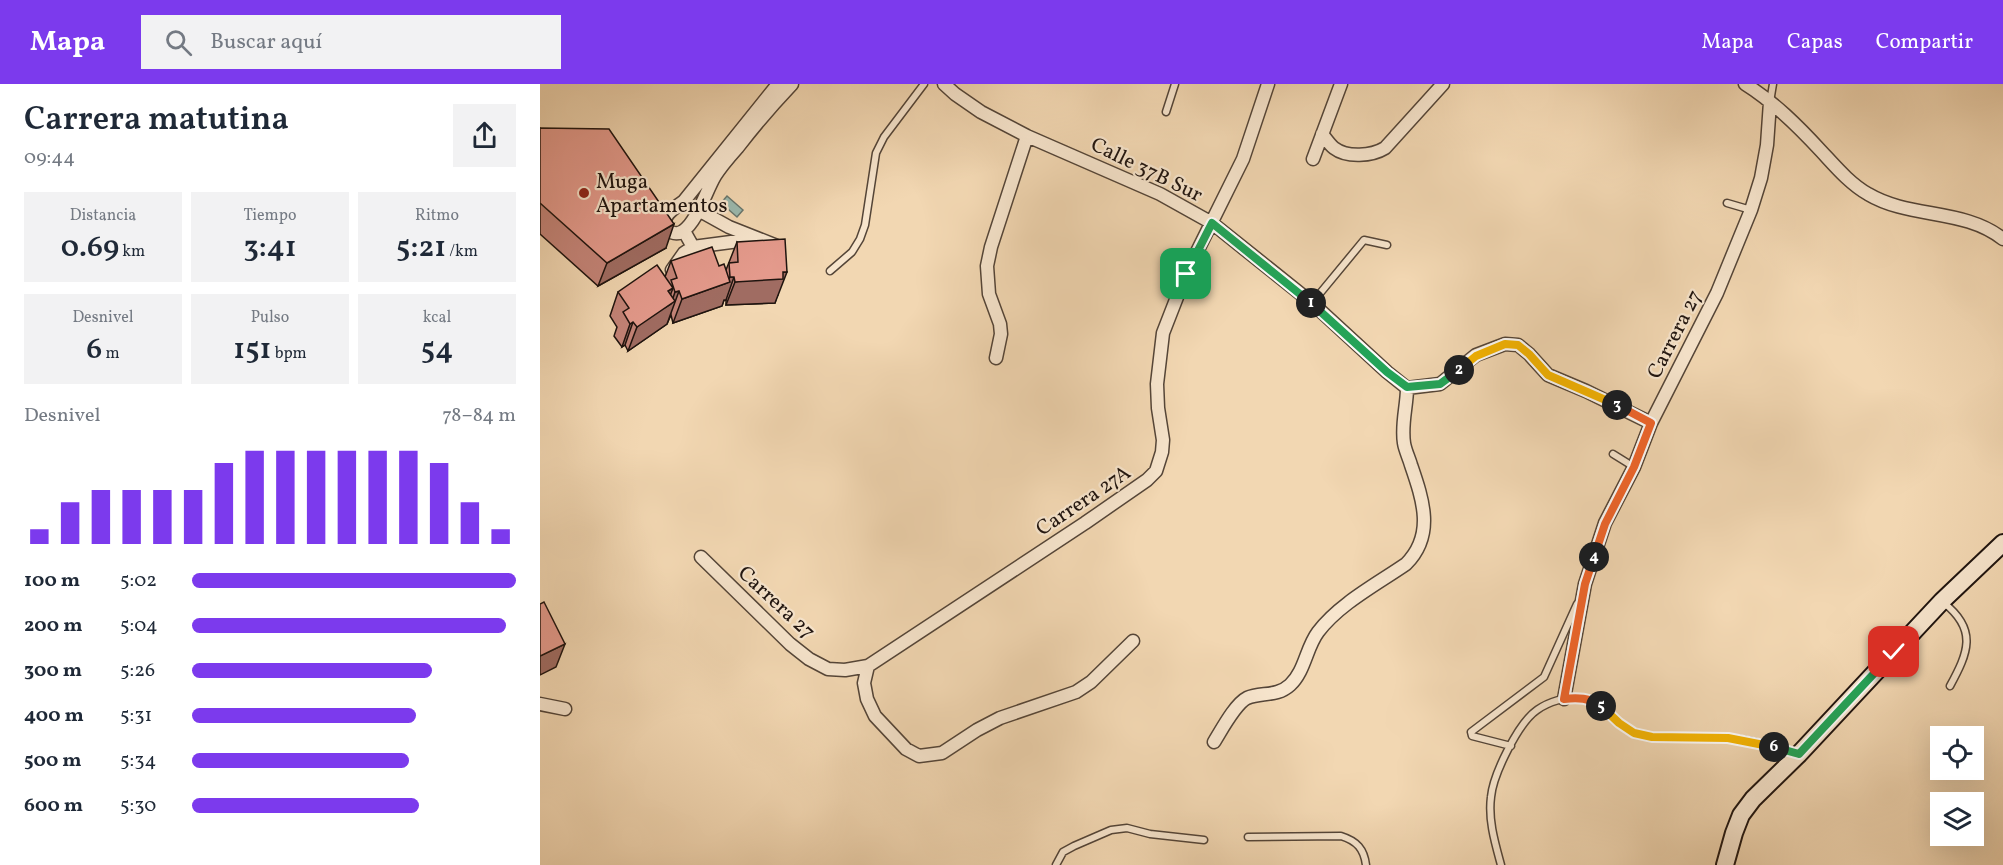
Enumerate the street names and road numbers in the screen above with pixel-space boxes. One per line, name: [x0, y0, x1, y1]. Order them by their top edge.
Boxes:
street label: Calle 37B Sur: [1085, 131, 1207, 210]
street label: Carrera 27: [1641, 285, 1710, 384]
street label: Carrera 27A: [1031, 459, 1137, 544]
street label: Carrera 27: [731, 560, 821, 646]

